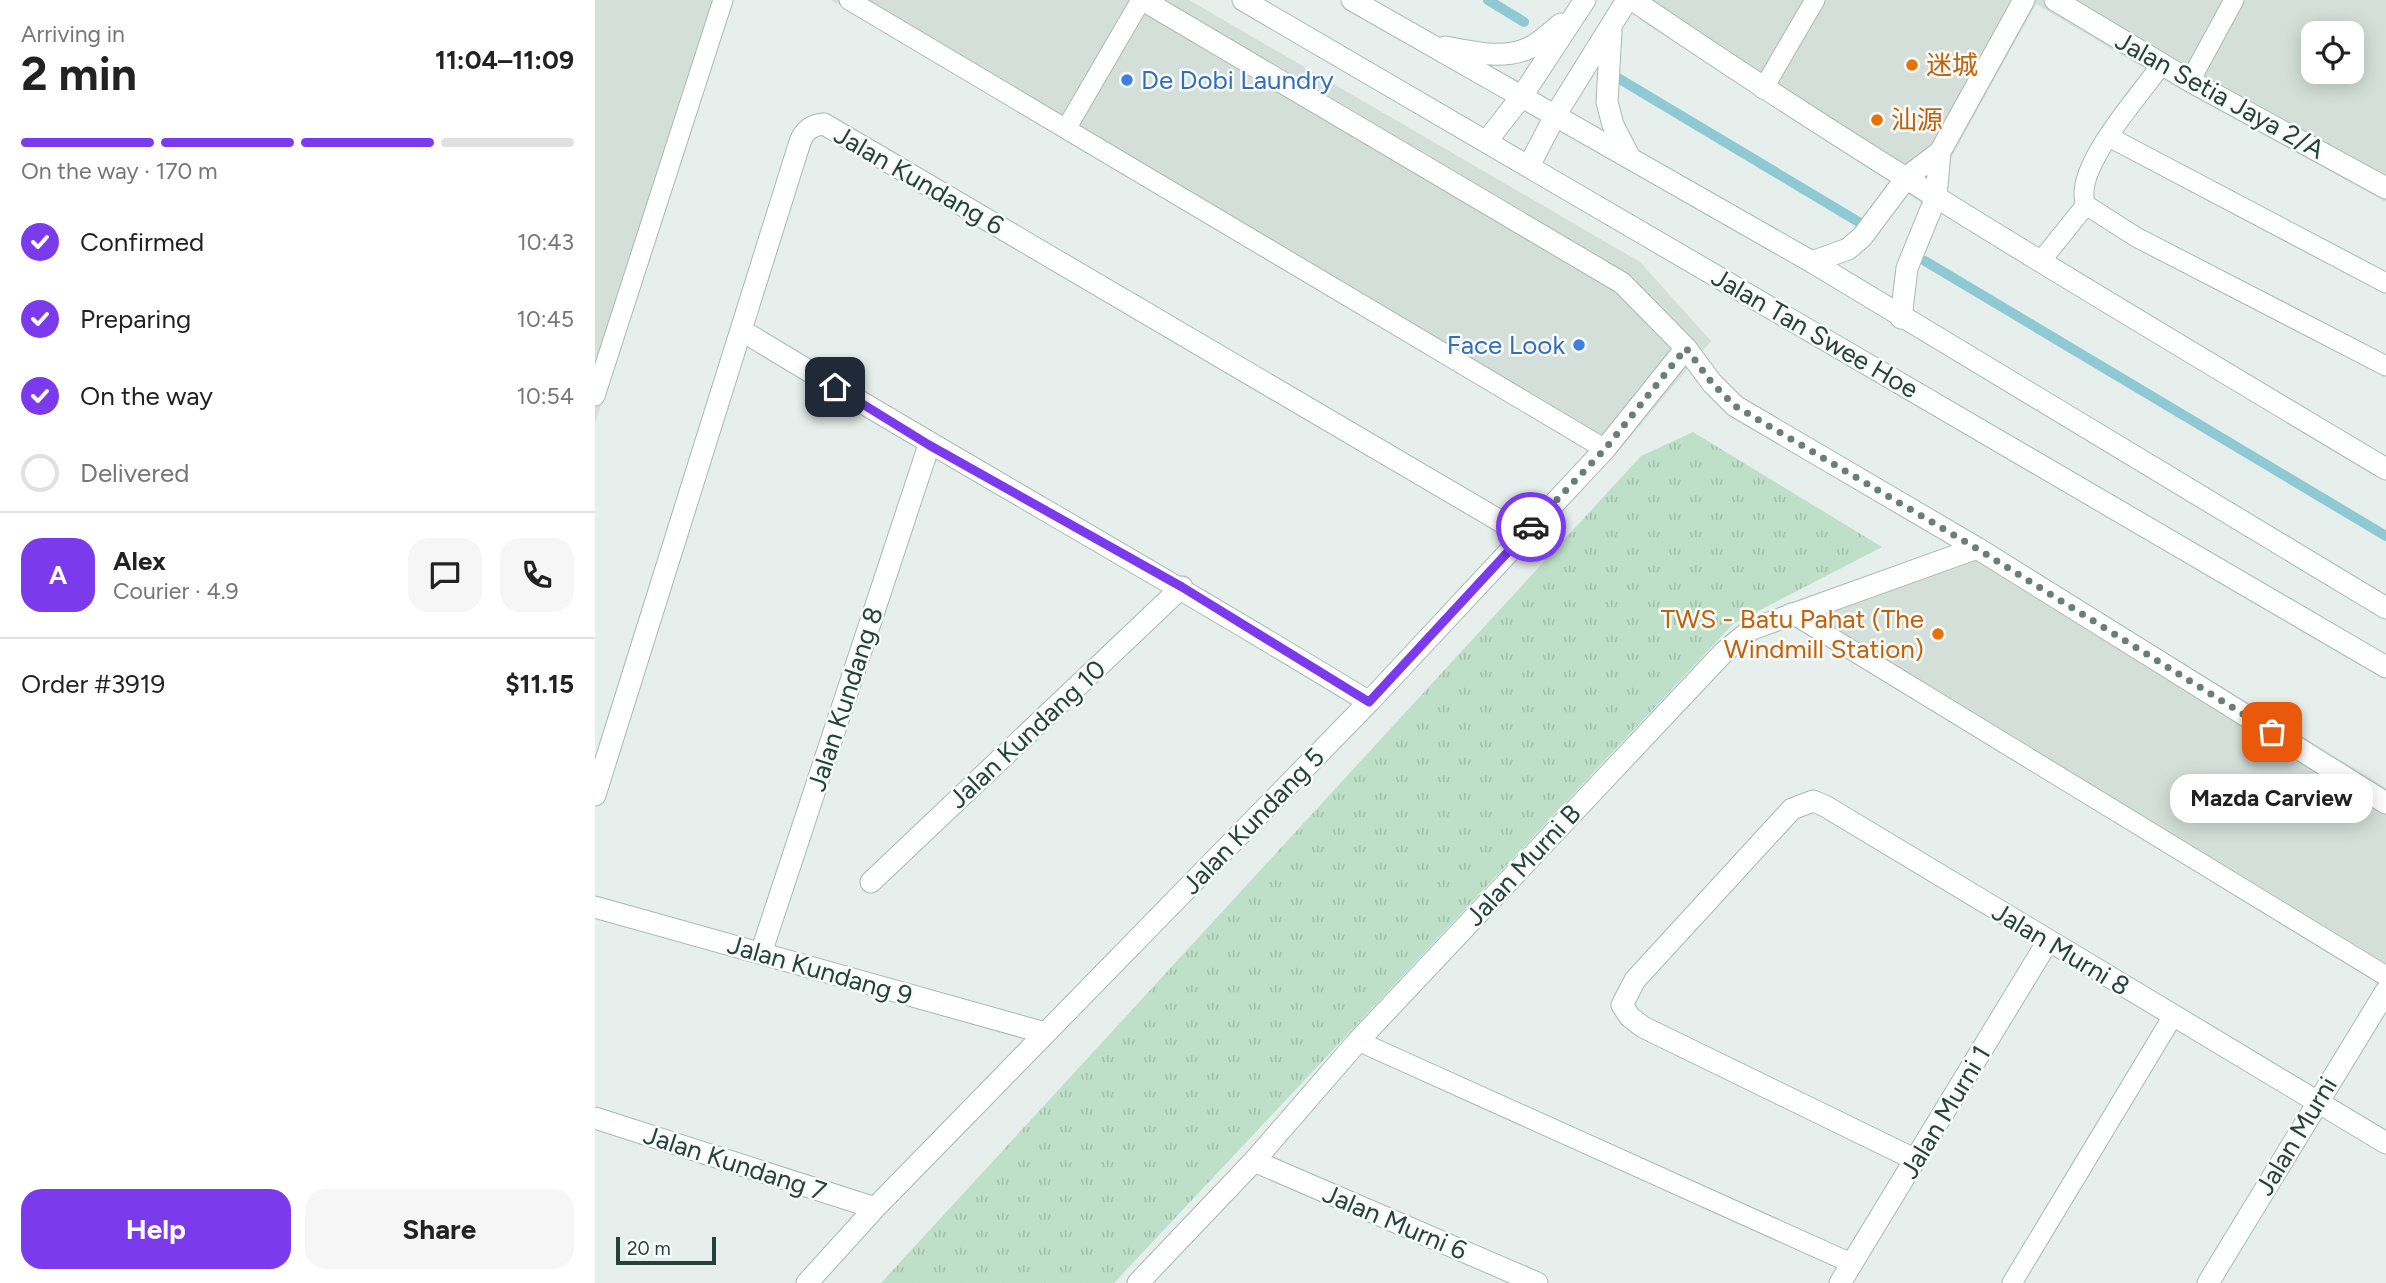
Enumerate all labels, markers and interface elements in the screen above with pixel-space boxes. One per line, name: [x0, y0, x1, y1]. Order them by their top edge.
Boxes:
text: Arriving in: [21, 20, 125, 48]
map controls: [2301, 21, 2364, 84]
button: locate: [2301, 21, 2364, 84]
street label: Jalan Setia Jaya 2/A: [2110, 24, 2330, 166]
text: 11:04–11:09: [435, 44, 574, 76]
text: 2 min: [21, 46, 137, 102]
place label: 迷城: [1926, 49, 1978, 81]
marker: 迷城: [1904, 57, 1920, 73]
place label: De Dobi Laundry: [1141, 64, 1334, 96]
marker: De Dobi Laundry: [1119, 72, 1135, 88]
place label: 汕源: [1891, 104, 1943, 136]
marker: 汕源: [1869, 112, 1885, 128]
street label: Jalan Kundang 6: [828, 118, 1010, 242]
text: On the way · 170 m: [21, 157, 218, 185]
icon: check: [21, 223, 59, 261]
text: Confirmed: [80, 226, 204, 258]
text: 10:43: [517, 228, 574, 256]
street label: Jalan Tan Swee Hoe: [1706, 261, 1924, 405]
icon: check: [21, 300, 59, 338]
text: Preparing: [80, 303, 191, 335]
text: 10:45: [516, 305, 574, 333]
place label: Face Look: [1447, 329, 1565, 361]
marker: Face Look: [1571, 337, 1587, 353]
pin: [805, 357, 865, 417]
icon: home: [816, 368, 854, 406]
icon: check: [21, 377, 59, 415]
text: On the way: [80, 380, 213, 412]
text: 10:54: [516, 382, 574, 410]
text: Delivered: [80, 457, 189, 489]
courier: [1496, 492, 1566, 562]
icon: car: [1512, 508, 1550, 546]
button: chat: [408, 538, 482, 612]
button: phone: [500, 538, 574, 612]
text: Alex: [113, 545, 166, 577]
text: A: [49, 559, 67, 591]
text: Courier · 4.9: [113, 577, 239, 605]
street label: Jalan Kundang 8: [800, 603, 890, 795]
place label: TWS - Batu Pahat (The Windmill Station): [1661, 603, 1924, 665]
marker: TWS - Batu Pahat (The Windmill Station): [1930, 626, 1946, 642]
street label: Jalan Kundang 10: [942, 653, 1112, 815]
text: Order #3919: [21, 668, 165, 700]
text: $11.15: [505, 668, 574, 700]
pin: [2242, 702, 2302, 762]
icon: bag: [2253, 713, 2291, 751]
street label: Jalan Kundang 5: [1175, 741, 1331, 901]
callout: Mazda Carview: [2171, 774, 2373, 823]
text: Mazda Carview: [2190, 784, 2353, 812]
street label: Jalan Murni B: [1459, 798, 1587, 932]
street label: Jalan Murni 8: [1986, 895, 2136, 1003]
street label: Jalan Kundang 9: [724, 928, 916, 1012]
street label: Jalan Murni 1: [1893, 1040, 1997, 1184]
street label: Jalan Murni: [2248, 1071, 2344, 1201]
street label: Jalan Kundang 7: [640, 1118, 830, 1208]
street label: Jalan Murni 6: [1318, 1177, 1472, 1267]
button: Help: [21, 1189, 291, 1269]
button: Share: [305, 1189, 574, 1269]
scale bar: [616, 1234, 716, 1266]
text: 20 m: [627, 1237, 671, 1260]

